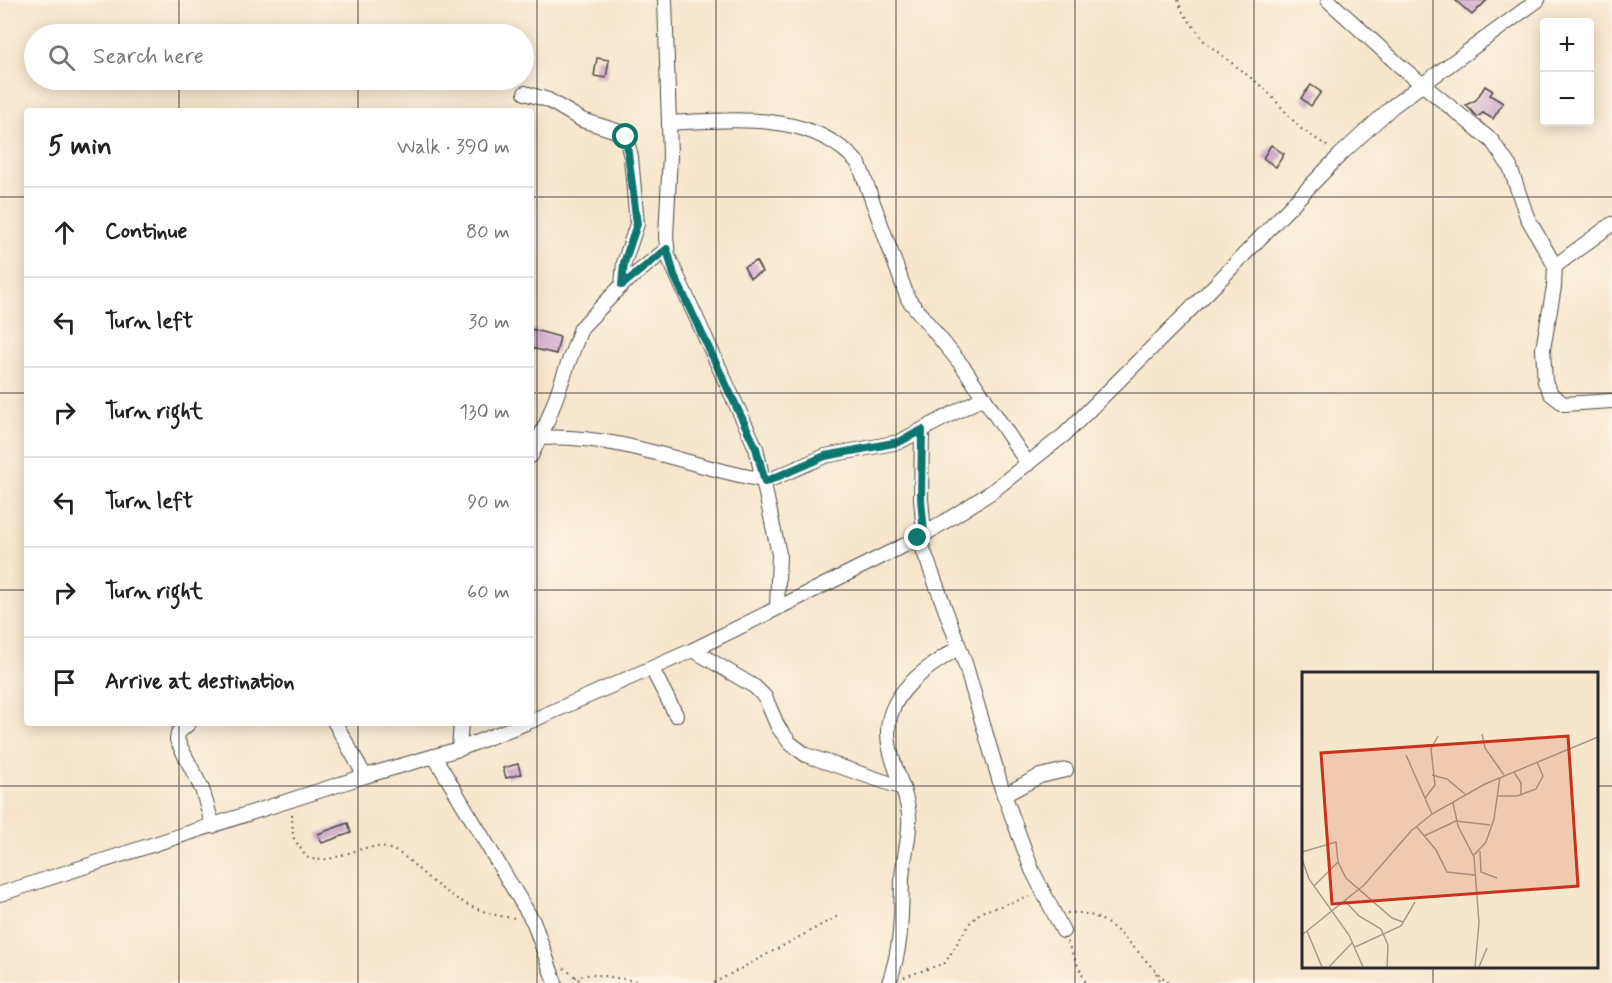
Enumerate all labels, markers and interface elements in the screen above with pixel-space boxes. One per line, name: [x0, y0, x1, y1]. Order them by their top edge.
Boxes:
map controls: [1540, 18, 1594, 126]
button: +: [1540, 18, 1594, 72]
search box: [24, 24, 534, 90]
icon: search: [45, 41, 78, 74]
text: Search here: [93, 43, 204, 71]
button: −: [1540, 72, 1594, 126]
route start: [612, 123, 638, 149]
text: 5 min: [48, 130, 112, 164]
text: Walk · 390 m: [397, 134, 510, 161]
icon: ahead: [48, 216, 81, 249]
text: Continue: [105, 218, 187, 246]
text: 80 m: [466, 219, 510, 246]
icon: left: [48, 306, 81, 339]
text: Turn left: [105, 308, 193, 336]
text: 30 m: [468, 309, 510, 336]
icon: right: [48, 396, 81, 429]
text: Turn right: [105, 398, 203, 426]
text: 130 m: [459, 399, 510, 426]
icon: left: [48, 486, 81, 519]
text: Turn left: [105, 488, 193, 516]
text: 90 m: [467, 489, 510, 516]
route end: [904, 524, 930, 550]
icon: right: [48, 576, 81, 609]
text: Turn right: [105, 578, 203, 606]
text: 60 m: [467, 579, 510, 606]
icon: arrive: [48, 666, 81, 699]
text: Arrive at destination: [105, 668, 295, 696]
inset map: [1302, 672, 1597, 968]

